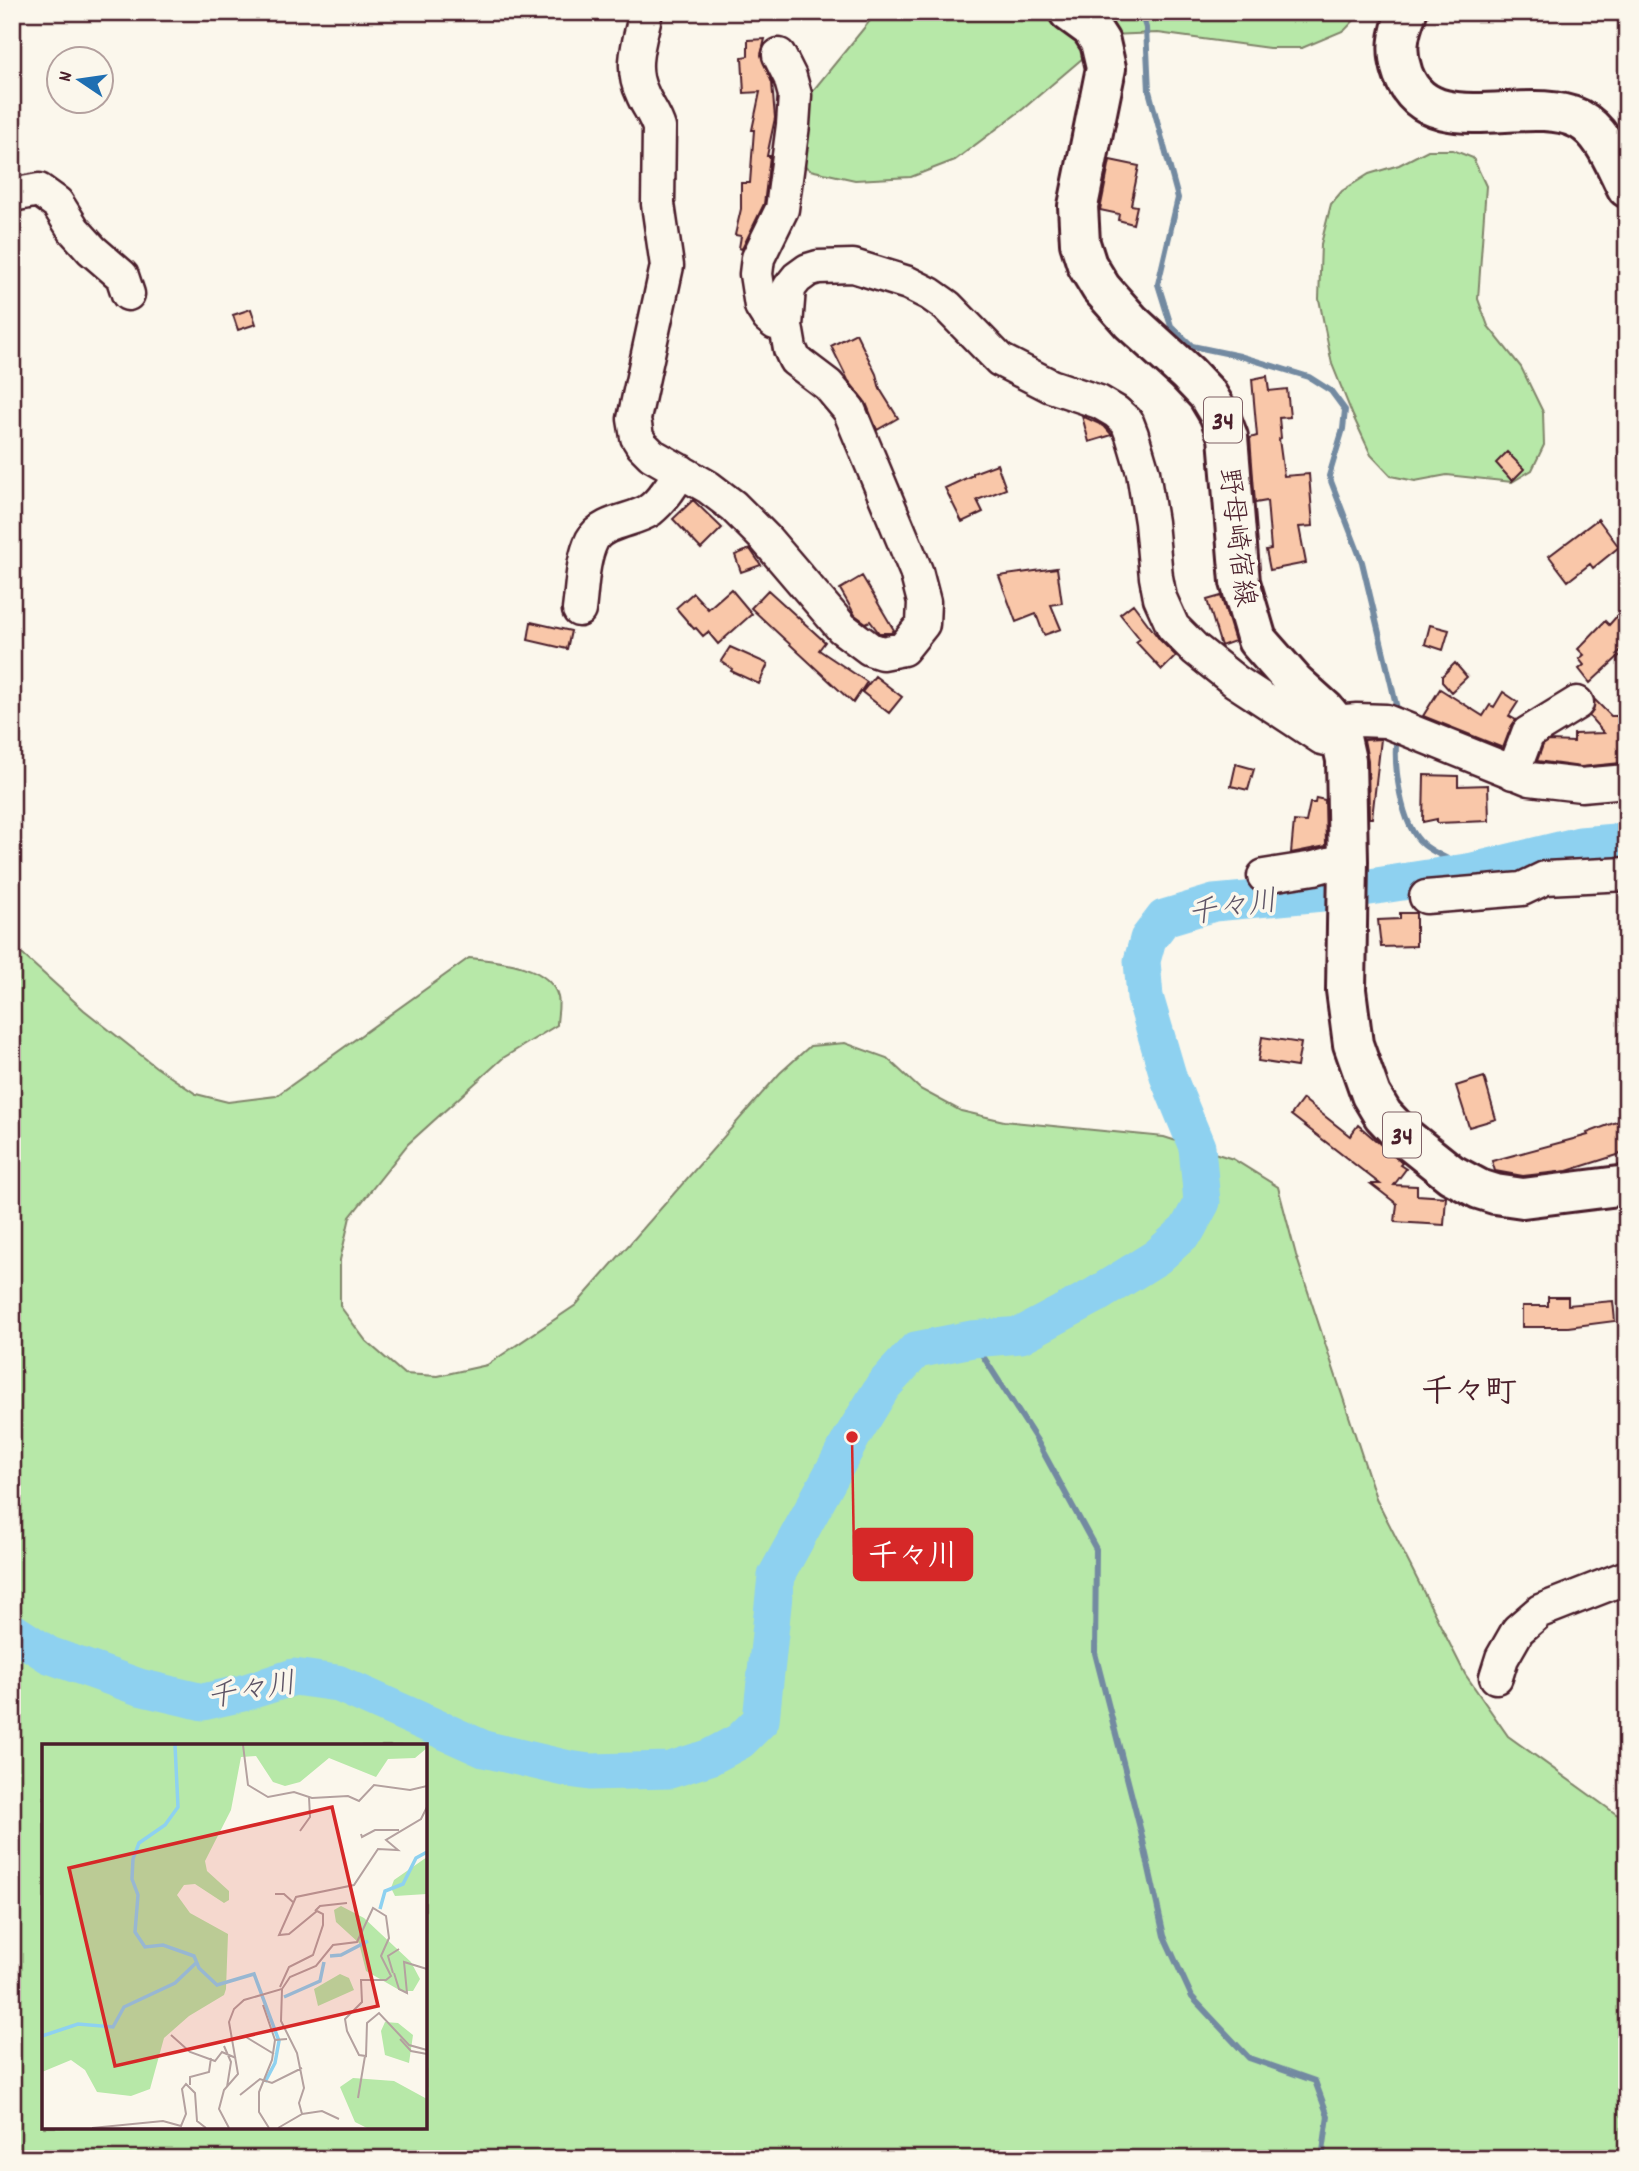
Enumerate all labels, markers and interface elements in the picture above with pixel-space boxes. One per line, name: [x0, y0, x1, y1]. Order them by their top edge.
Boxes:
north arrow: [46, 46, 116, 116]
text: N: [53, 69, 81, 85]
road number: 34: [1204, 398, 1242, 442]
street label: 野母崎宿線: [1206, 466, 1262, 610]
water label: 千々川: [1185, 882, 1281, 939]
road number: 34: [1383, 1112, 1421, 1158]
district label: 千々町: [1421, 1372, 1517, 1418]
callout: 千々川: [854, 1529, 972, 1580]
text: 千々川: [868, 1538, 958, 1581]
water label: 千々川: [204, 1664, 300, 1722]
inset map: [42, 1744, 427, 2129]

